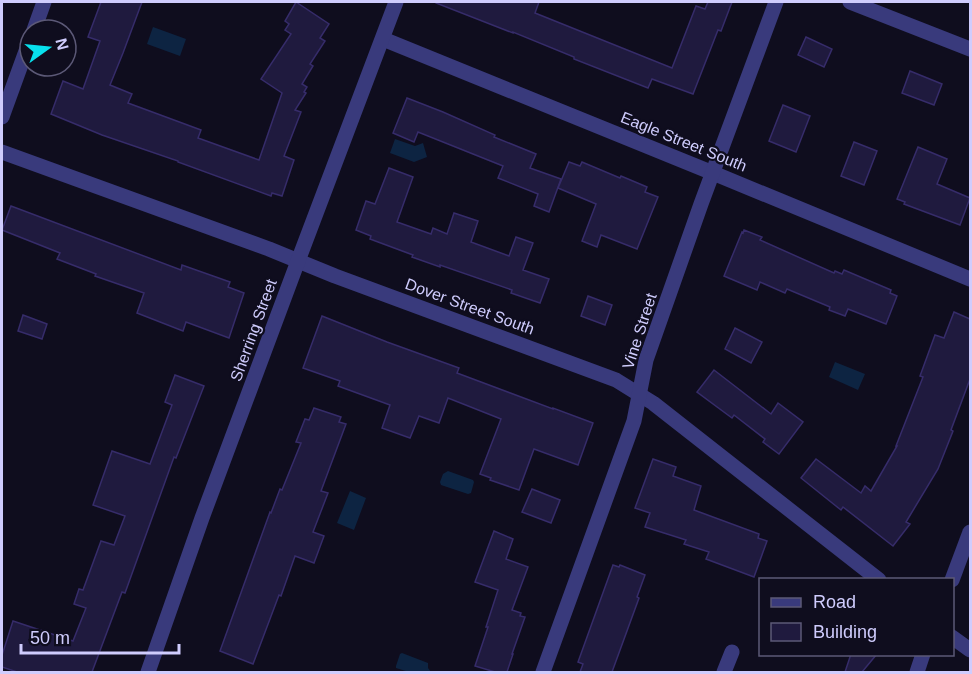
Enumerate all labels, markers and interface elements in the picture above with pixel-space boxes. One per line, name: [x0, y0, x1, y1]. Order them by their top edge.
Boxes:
north arrow: [18, 18, 78, 78]
text: N: [52, 36, 72, 52]
street label: Eagle Street South: [618, 108, 749, 175]
street label: Dover Street South: [403, 275, 537, 338]
street label: Sherring Street: [227, 276, 280, 384]
street label: Vine Street: [619, 291, 660, 371]
legend: [759, 578, 954, 656]
text: Road: [813, 592, 856, 612]
scale bar: [21, 617, 178, 655]
text: Building: [813, 622, 877, 642]
text: 50 m: [30, 628, 70, 648]

